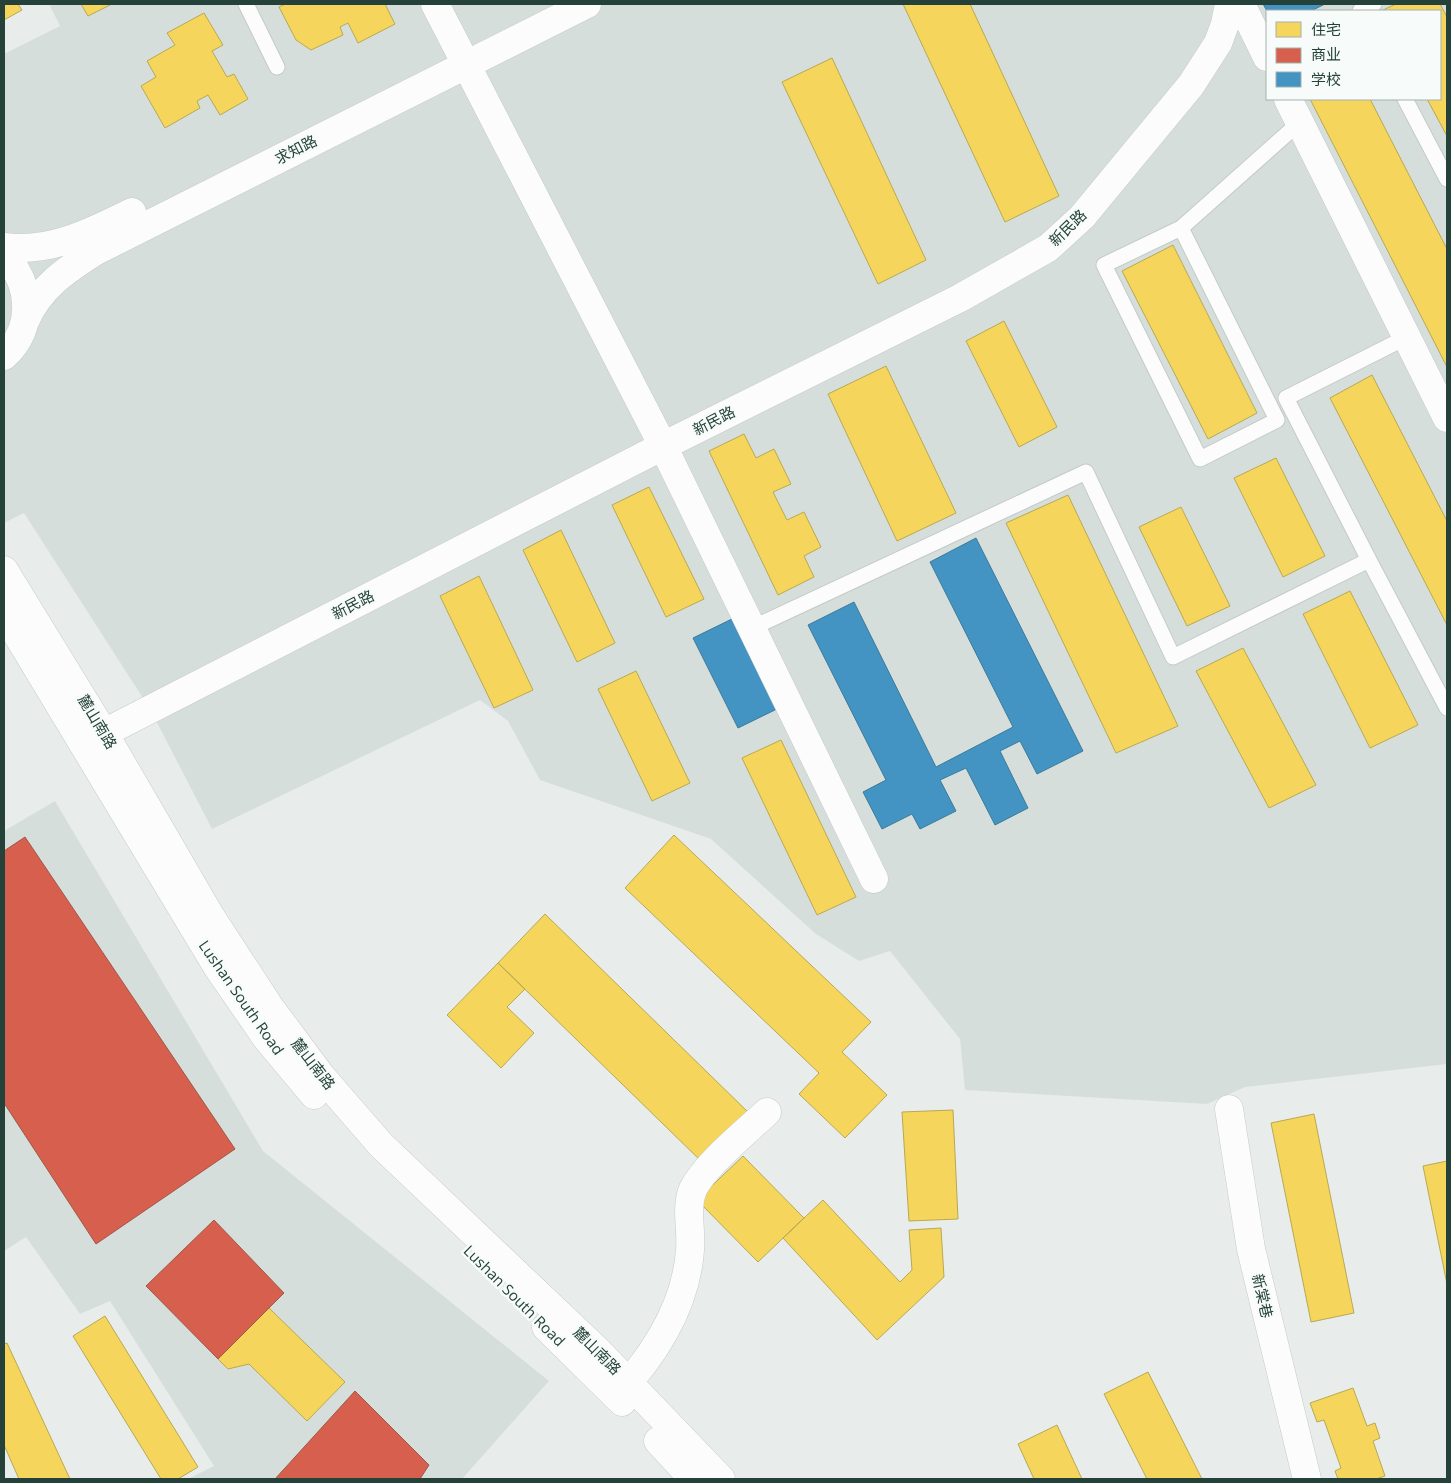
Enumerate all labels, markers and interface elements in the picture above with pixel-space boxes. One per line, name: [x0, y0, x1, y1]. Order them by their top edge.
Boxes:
legend: [1266, 10, 1441, 100]
text: 住宅: [1311, 19, 1341, 39]
text: 商业: [1311, 44, 1341, 64]
text: 学校: [1311, 69, 1341, 89]
street label: 求知路: [271, 130, 320, 168]
street label: 新民路: [1044, 204, 1090, 250]
street label: 新民路: [689, 401, 738, 439]
street label: 新民路: [328, 585, 377, 623]
street label: 麓山南路: [74, 691, 122, 752]
street label: Lushan South Road: [195, 936, 289, 1059]
street label: 麓山南路: [287, 1034, 340, 1093]
street label: Lushan South Road: [460, 1240, 570, 1350]
street label: 新棠巷: [1248, 1272, 1278, 1320]
street label: 麓山南路: [569, 1322, 626, 1379]

